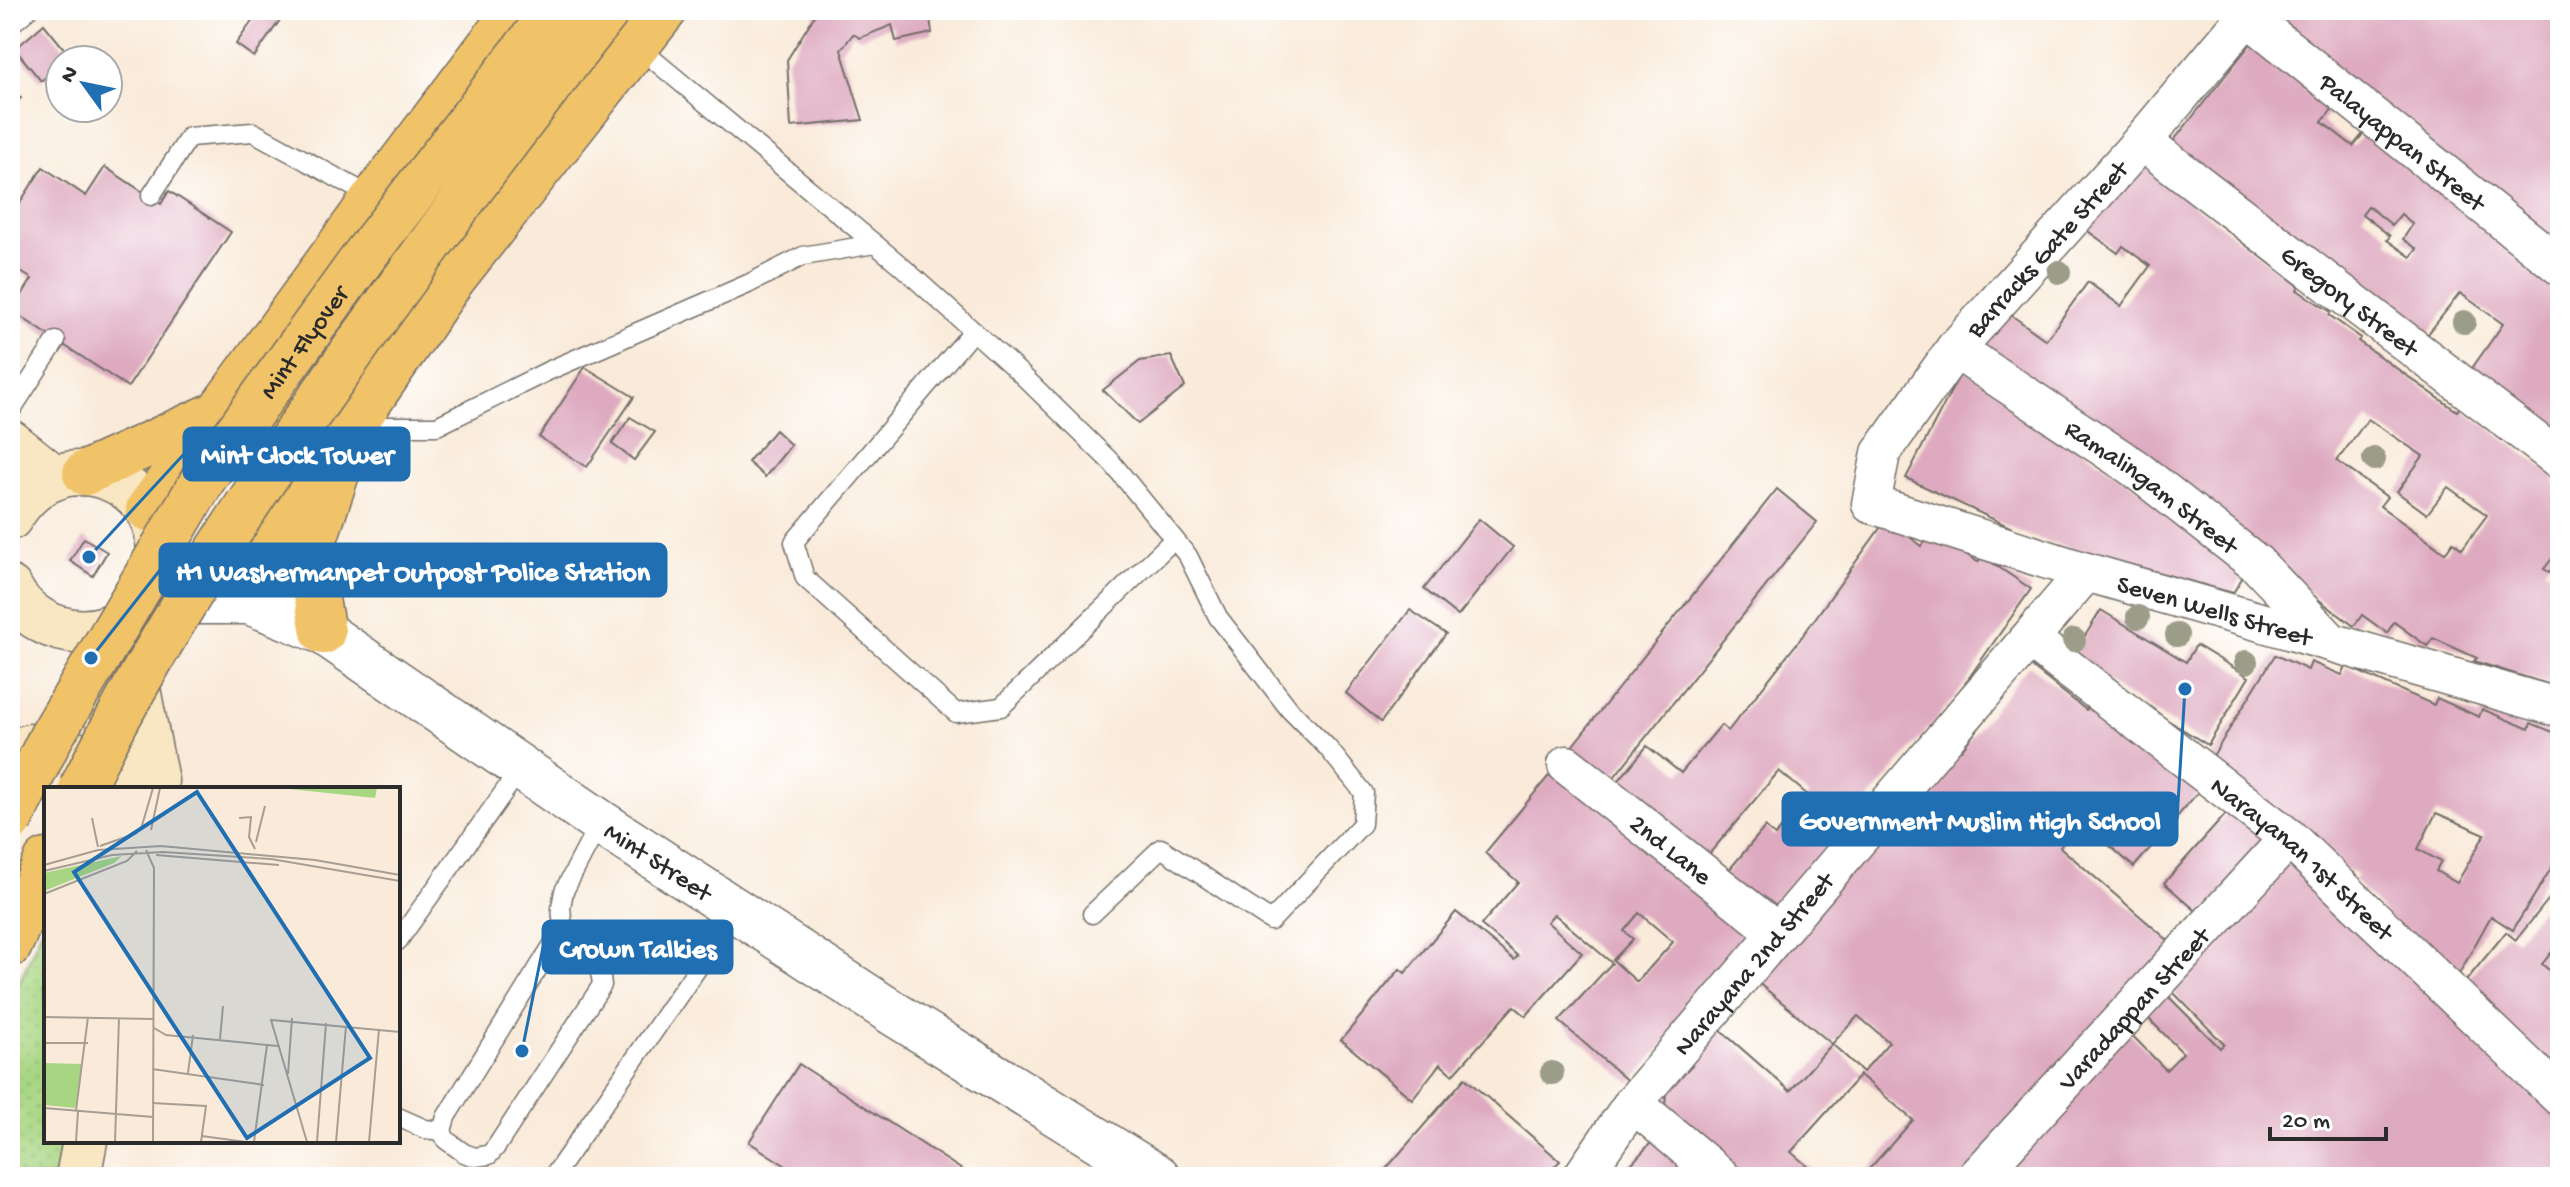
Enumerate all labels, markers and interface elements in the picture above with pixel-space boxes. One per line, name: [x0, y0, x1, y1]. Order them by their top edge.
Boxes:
north arrow: [44, 44, 124, 124]
text: N: [56, 62, 85, 88]
street label: Palayappan Street: [2310, 68, 2492, 222]
street label: Barracks Gate Street: [1961, 154, 2138, 347]
street label: Gregory Street: [2273, 241, 2424, 367]
street label: Mint Flyover: [255, 279, 359, 407]
street label: Ramalingam Street: [2057, 415, 2244, 565]
callout: Mint Clock Tower: [184, 428, 409, 480]
text: Mint Clock Tower: [201, 441, 396, 474]
callout: H1 Washermanpet Outpost Police Station: [160, 544, 666, 596]
text: H1 Washermanpet Outpost Police Station: [176, 558, 651, 591]
street label: Seven Wells Street: [2113, 571, 2317, 657]
street label: Narayanan 1st Street: [2203, 772, 2400, 951]
inset map: [44, 787, 400, 1143]
callout: Government Muslim High School: [1783, 793, 2177, 845]
text: Government Muslim High School: [1799, 807, 2161, 840]
street label: 2nd Lane: [1622, 810, 1717, 894]
street label: Mint Street: [597, 818, 718, 912]
street label: Narayana 2nd Street: [1669, 866, 1844, 1064]
callout: Crown Talkies: [543, 921, 732, 973]
street label: Varadappan Street: [2053, 921, 2220, 1099]
text: Crown Talkies: [559, 935, 718, 968]
scale bar: [2270, 1091, 2386, 1141]
text: 20 m: [2282, 1108, 2330, 1137]

